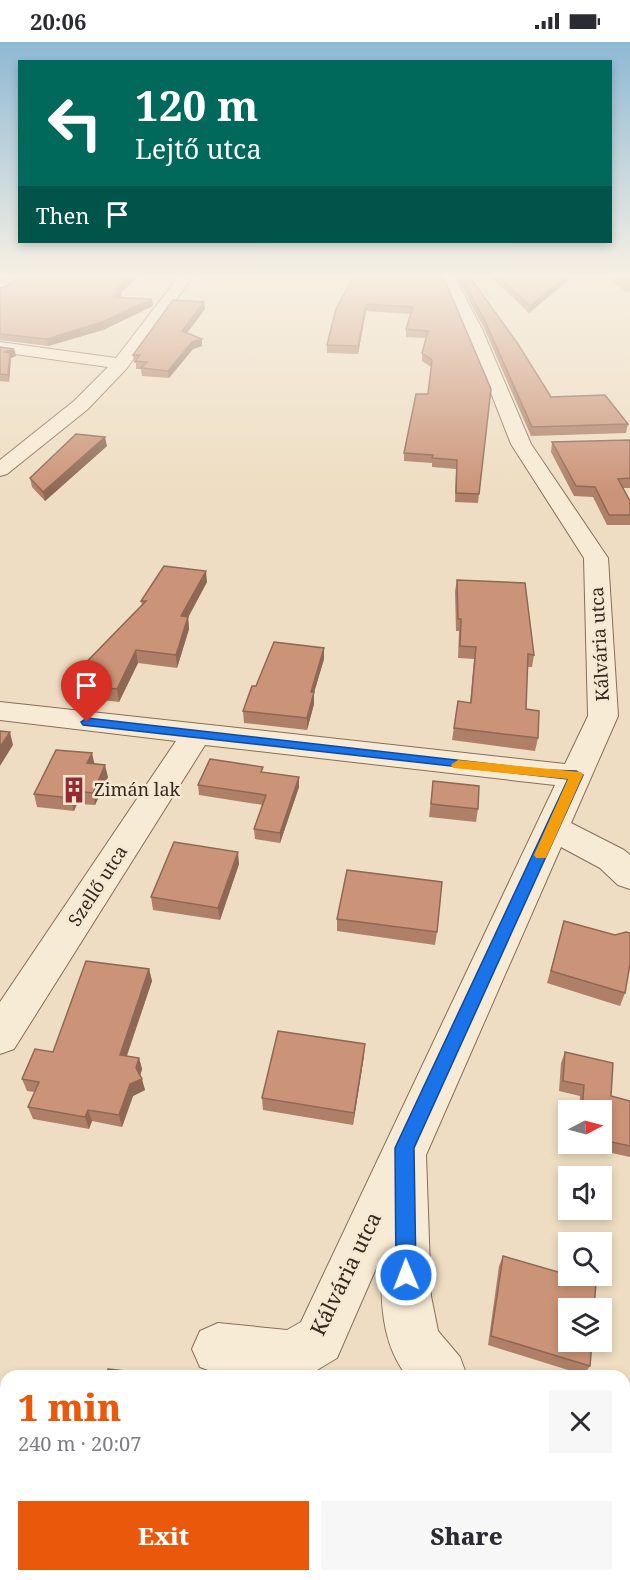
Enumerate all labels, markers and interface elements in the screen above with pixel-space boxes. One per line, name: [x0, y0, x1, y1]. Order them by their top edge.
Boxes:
text: 20:06: [30, 6, 86, 36]
text: 120 m: [135, 76, 259, 133]
icon: left: [36, 84, 114, 162]
text: Lejtő utca: [135, 130, 262, 167]
icon: arrive: [101, 198, 134, 231]
text: Then: [36, 200, 89, 230]
street label: Kálvária utca: [584, 586, 614, 702]
pin: [61, 660, 112, 722]
icon: arrive: [70, 669, 103, 702]
building icon: Zimán lak: [59, 775, 89, 805]
place label: Zimán lak: [94, 777, 181, 801]
street label: Szellő utca: [62, 841, 132, 930]
north arrow: [558, 1100, 612, 1154]
map controls: [558, 1100, 612, 1352]
button: sound: [558, 1166, 612, 1220]
street label: Kálvária utca: [303, 1207, 387, 1340]
button: search: [558, 1232, 612, 1286]
position arrow: [374, 1243, 438, 1307]
button: layers: [558, 1298, 612, 1352]
text: 1 min: [18, 1383, 121, 1432]
button: close: [549, 1390, 612, 1453]
text: 240 m · 20:07: [18, 1430, 141, 1457]
button: Exit: [18, 1501, 309, 1570]
button: Share: [321, 1501, 612, 1570]

